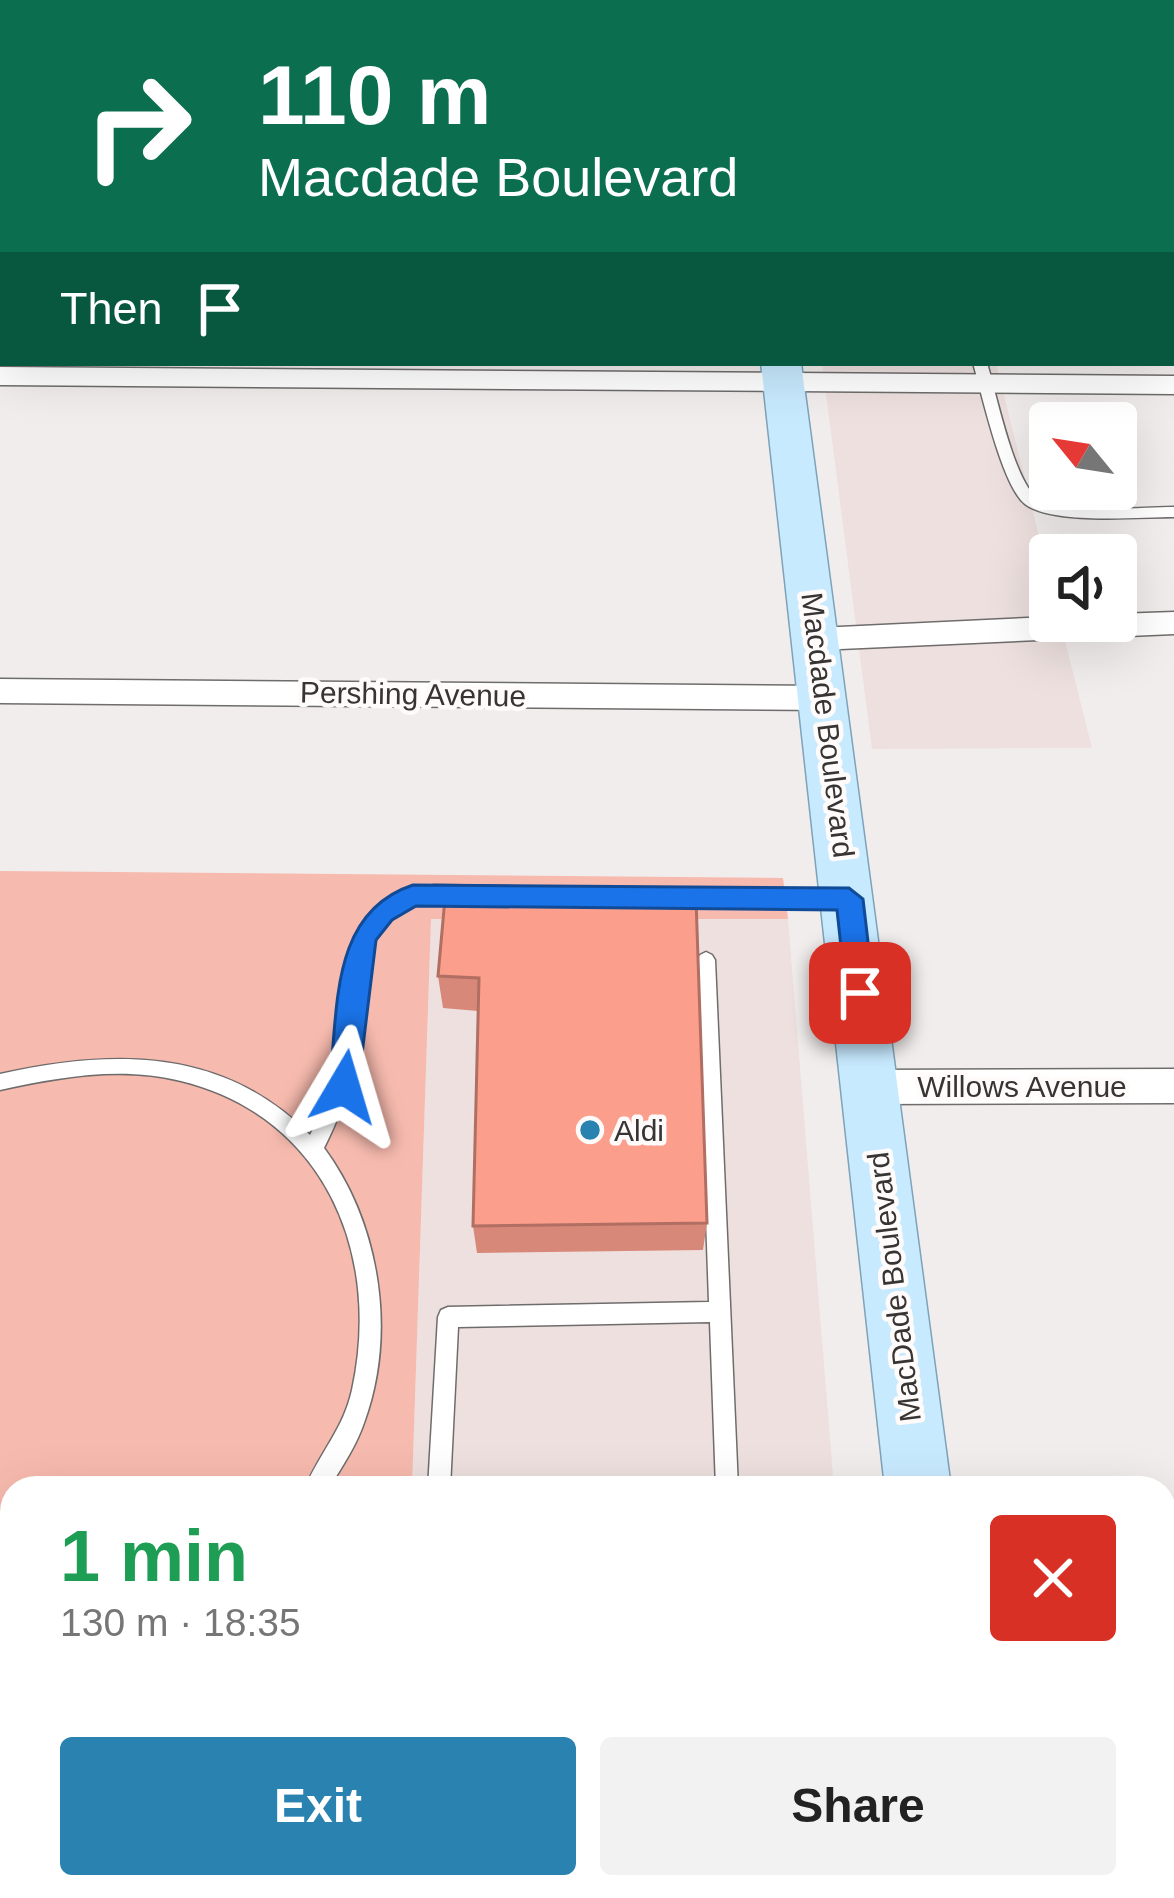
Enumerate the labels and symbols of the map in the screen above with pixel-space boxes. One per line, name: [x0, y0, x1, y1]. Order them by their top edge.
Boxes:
north arrow: [1029, 402, 1137, 510]
street label: Macdade Boulevard: [795, 591, 861, 859]
street label: Pershing Avenue: [300, 676, 526, 712]
pin: [809, 942, 911, 1044]
position arrow: [281, 1024, 407, 1150]
street label: Willows Avenue: [917, 1070, 1127, 1103]
place label: Aldi: [614, 1114, 664, 1147]
marker: Aldi: [577, 1117, 603, 1143]
street label: MacDade Boulevard: [861, 1150, 927, 1424]

